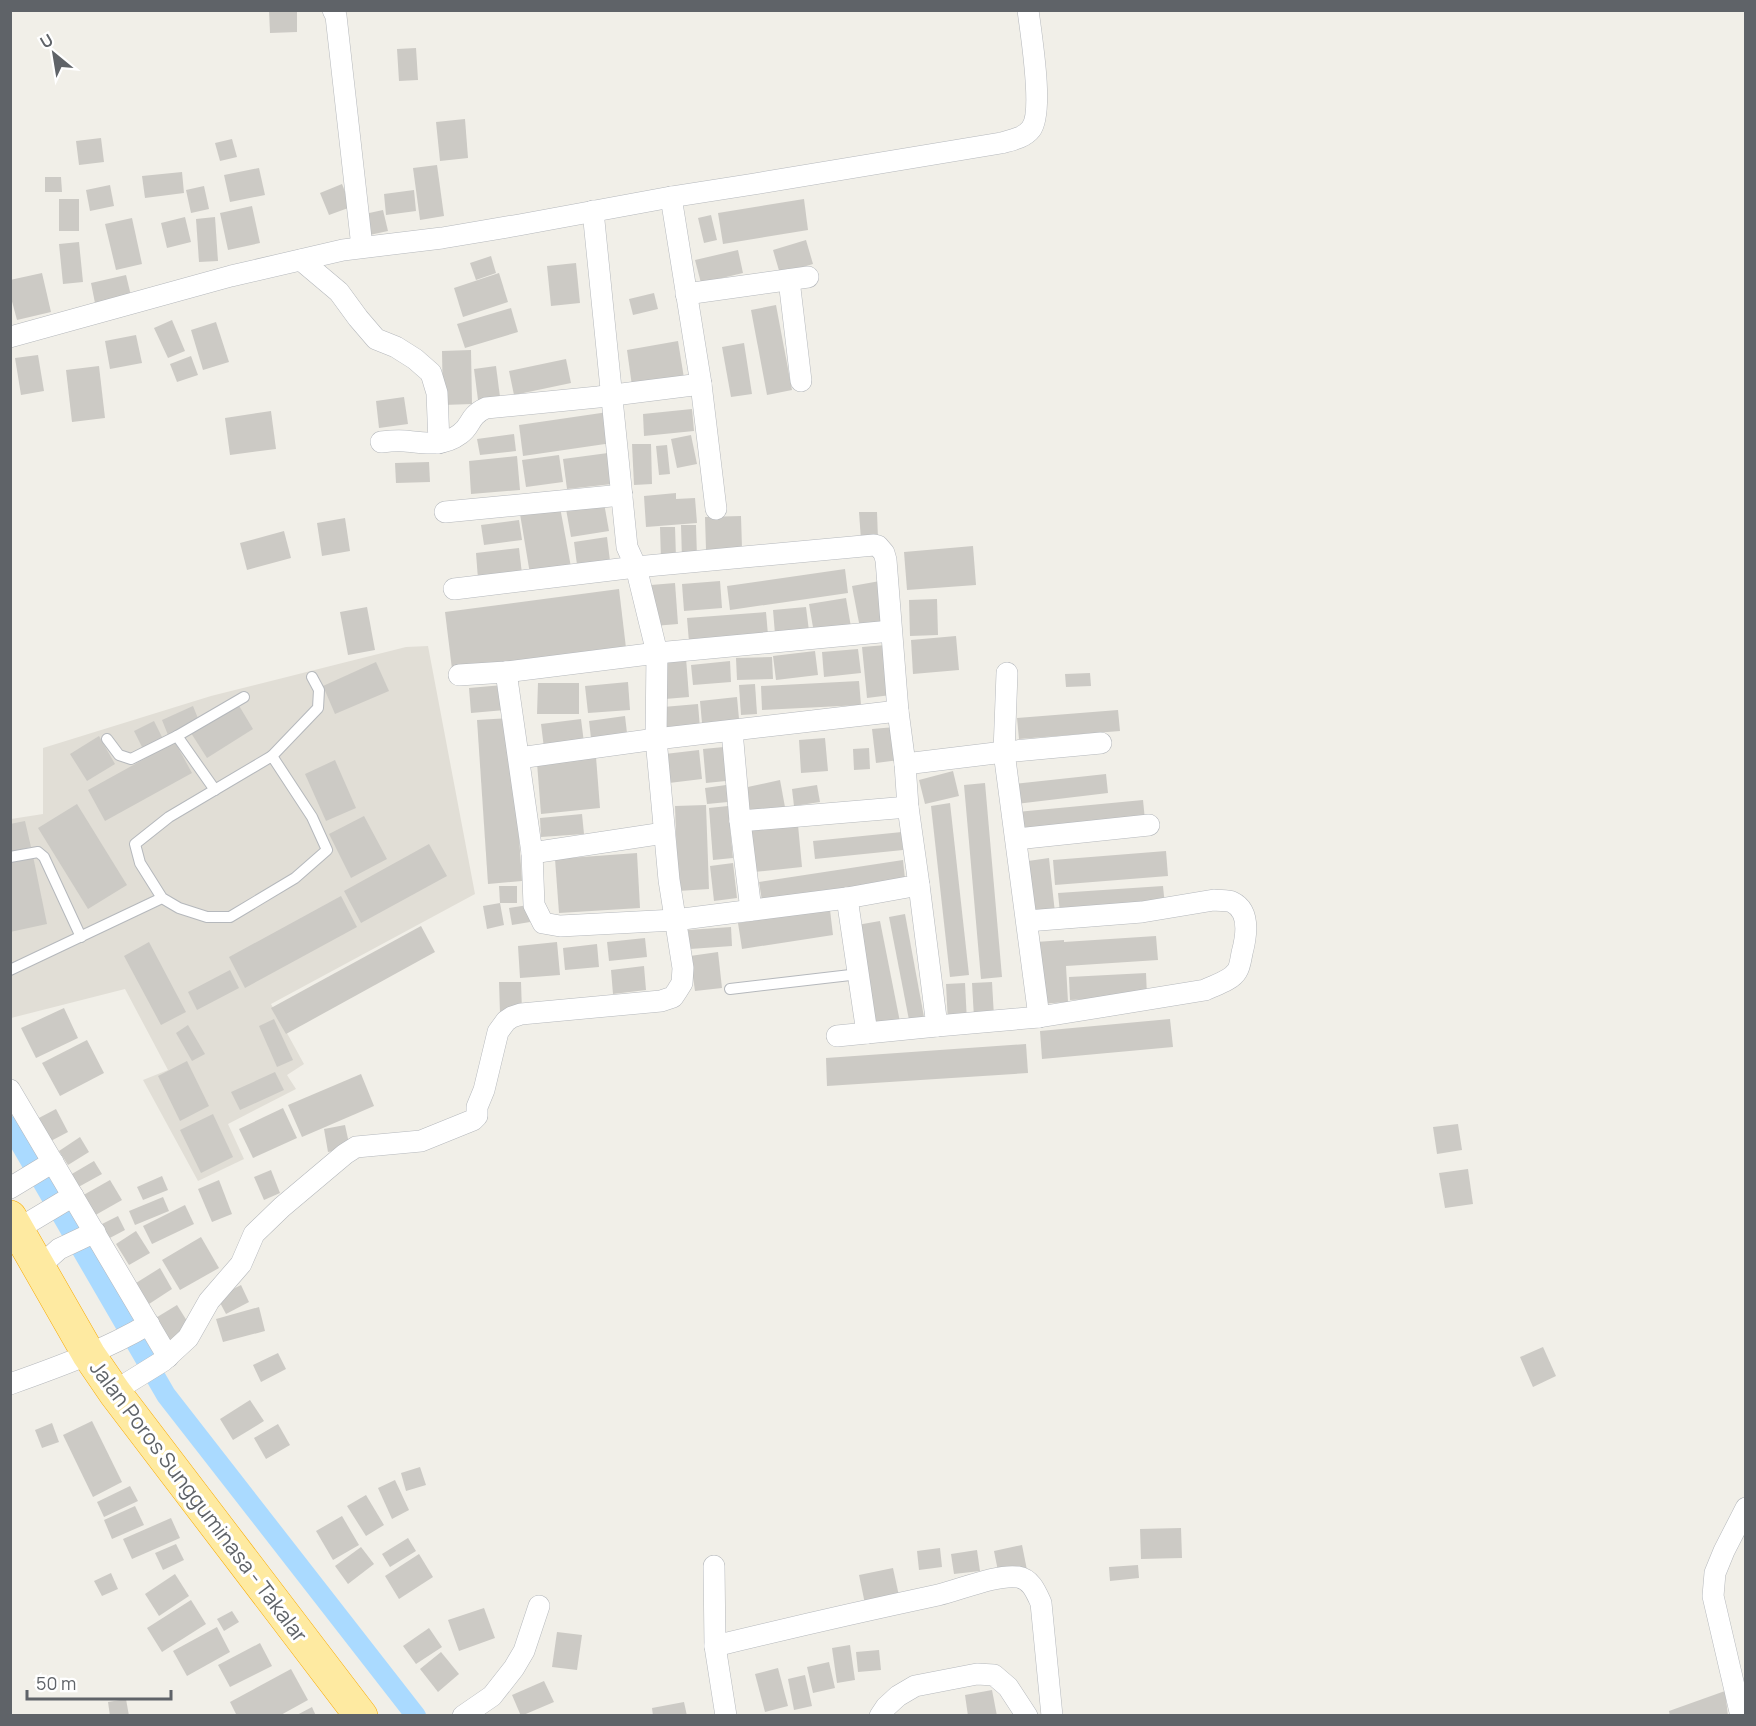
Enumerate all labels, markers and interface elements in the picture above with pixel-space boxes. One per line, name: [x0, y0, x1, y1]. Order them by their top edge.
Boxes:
north arrow: [24, 24, 84, 84]
text: U: [36, 29, 57, 53]
street label: Jalan Poros Sungguminasa - Takalar: [84, 1355, 314, 1648]
scale bar: [27, 1663, 171, 1701]
text: 50 m: [36, 1671, 76, 1695]

